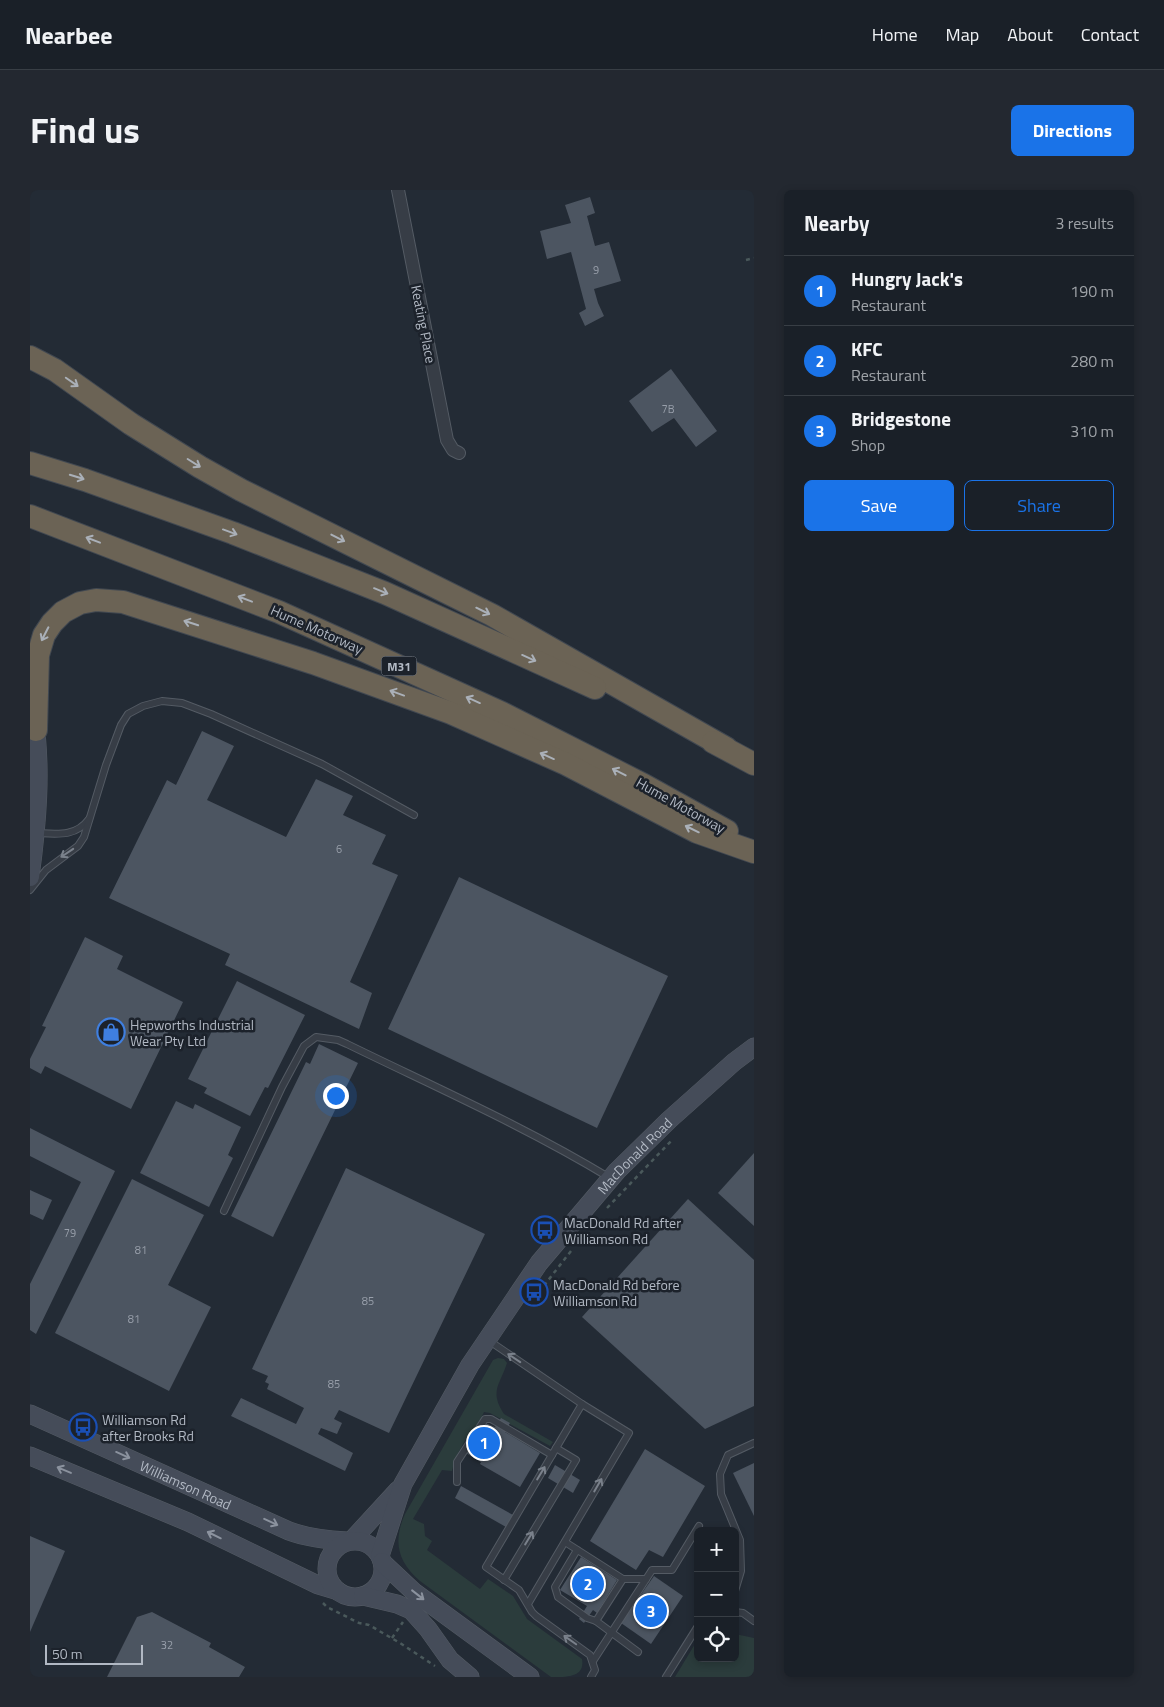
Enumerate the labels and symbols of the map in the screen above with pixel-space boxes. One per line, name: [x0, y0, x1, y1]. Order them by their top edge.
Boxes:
house number: 9: [593, 262, 599, 278]
street label: Keating Place: [406, 283, 442, 365]
one-way arrow: [65, 377, 79, 387]
house number: 7B: [662, 401, 675, 417]
one-way arrow: [186, 458, 200, 468]
one-way arrow: [68, 473, 84, 483]
one-way arrow: [221, 528, 237, 537]
one-way arrow: [330, 534, 345, 544]
one-way arrow: [86, 535, 101, 545]
one-way arrow: [373, 587, 388, 597]
one-way arrow: [238, 594, 253, 603]
street label: Hume Motorway: [267, 599, 367, 659]
one-way arrow: [475, 606, 490, 616]
one-way arrow: [183, 618, 199, 627]
one-way arrow: [40, 626, 49, 641]
one-way arrow: [521, 654, 536, 664]
road number: M31: [382, 656, 416, 676]
one-way arrow: [390, 688, 405, 697]
one-way arrow: [466, 694, 481, 704]
one-way arrow: [540, 750, 555, 760]
one-way arrow: [612, 767, 627, 776]
street label: Hume Motorway: [633, 772, 730, 838]
one-way arrow: [685, 824, 700, 833]
house number: 6: [336, 841, 342, 857]
one-way arrow: [61, 848, 75, 858]
place label: Hepworths Industrial Wear Pty Ltd: [130, 1014, 254, 1051]
shop icon: Hepworths Industrial Wear Pty Ltd: [96, 1017, 126, 1047]
your location: [323, 1083, 349, 1109]
street label: MacDonald Road: [592, 1112, 677, 1198]
place label: MacDonald Rd after Williamson Rd: [564, 1212, 681, 1249]
bus stop icon: MacDonald Rd after Williamson Rd: [530, 1215, 560, 1245]
house number: 79: [64, 1225, 76, 1241]
house number: 81: [135, 1242, 147, 1258]
place label: MacDonald Rd before Williamson Rd: [553, 1274, 680, 1311]
bus stop icon: MacDonald Rd before Williamson Rd: [519, 1277, 549, 1307]
house number: 85: [362, 1293, 374, 1309]
house number: 81: [128, 1311, 140, 1327]
one-way arrow: [507, 1353, 521, 1363]
house number: 85: [328, 1376, 340, 1392]
place label: Williamson Rd after Brooks Rd: [102, 1409, 194, 1446]
bus stop icon: Williamson Rd after Brooks Rd: [68, 1412, 98, 1442]
pin: 1: [468, 1424, 500, 1462]
one-way arrow: [115, 1450, 130, 1460]
street label: Williamson Road: [137, 1455, 235, 1514]
one-way arrow: [57, 1465, 72, 1475]
one-way arrow: [536, 1467, 546, 1481]
one-way arrow: [594, 1479, 604, 1493]
one-way arrow: [263, 1517, 278, 1527]
one-way arrow: [207, 1529, 222, 1539]
one-way arrow: [525, 1531, 535, 1545]
pin: 2: [572, 1565, 604, 1603]
one-way arrow: [411, 1589, 424, 1600]
pin: 3: [635, 1592, 667, 1630]
one-way arrow: [564, 1635, 578, 1645]
house number: 32: [161, 1637, 173, 1653]
scale bar: [45, 1642, 142, 1665]

